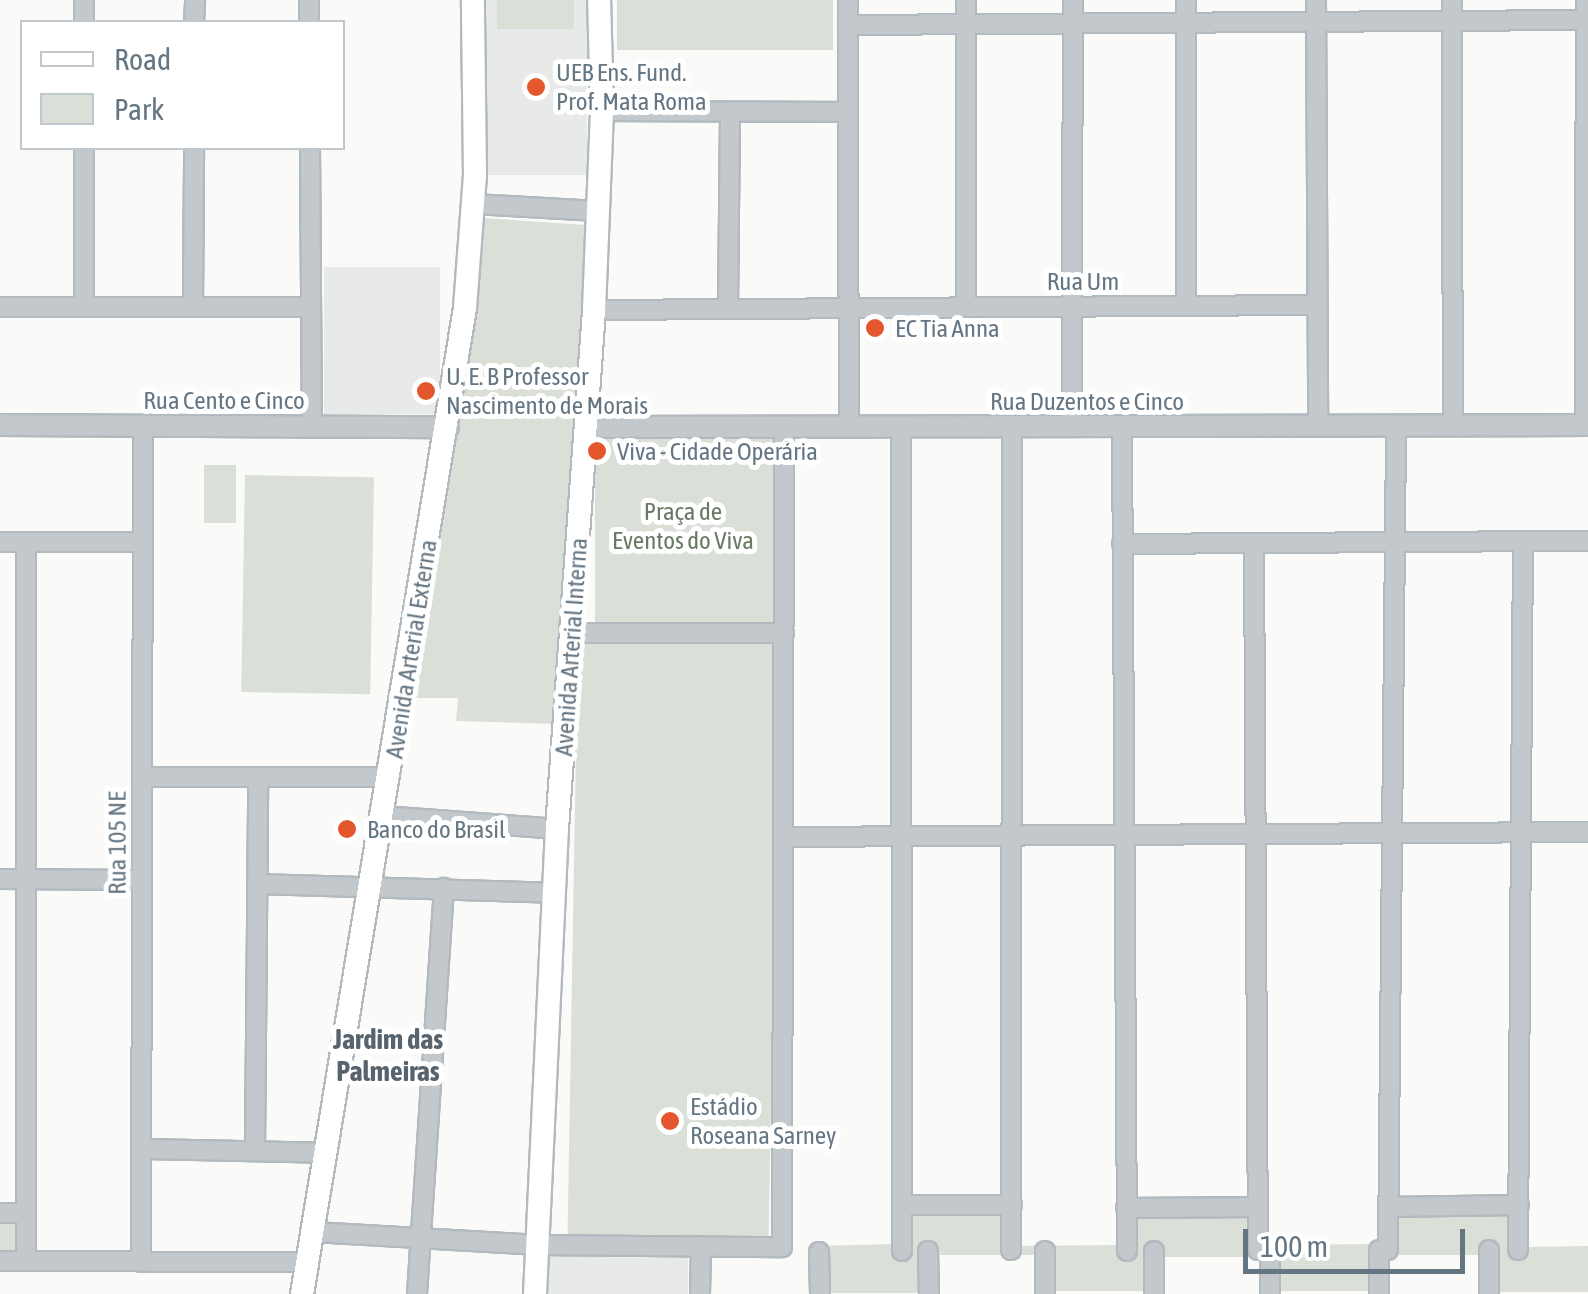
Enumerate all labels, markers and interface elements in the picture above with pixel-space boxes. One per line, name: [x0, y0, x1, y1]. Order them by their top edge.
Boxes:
legend: [20, 20, 345, 150]
text: Road: [114, 42, 171, 76]
place label: UEB Ens. Fund. Prof. Mata Roma: [556, 58, 707, 117]
marker: UEB Ens. Fund. Prof. Mata Roma: [525, 76, 547, 98]
text: Park: [114, 92, 164, 126]
street label: Rua Um: [1047, 266, 1119, 296]
place label: EC Tia Anna: [895, 313, 1000, 343]
marker: EC Tia Anna: [864, 317, 886, 339]
place label: U. E. B Professor Nascimento de Morais: [446, 362, 648, 421]
marker: U. E. B Professor Nascimento de Morais: [415, 380, 437, 402]
street label: Rua Cento e Cinco: [143, 385, 305, 415]
street label: Rua Duzentos e Cinco: [990, 386, 1184, 416]
place label: Viva - Cidade Operária: [617, 436, 818, 466]
marker: Viva - Cidade Operária: [586, 440, 608, 462]
park label: Praça de Eventos do Viva: [612, 497, 754, 556]
street label: Avenida Arterial Externa: [379, 537, 443, 761]
street label: Avenida Arterial Interna: [548, 537, 594, 757]
street label: Rua 105 NE: [102, 791, 132, 895]
place label: Banco do Brasil: [367, 814, 506, 844]
marker: Banco do Brasil: [336, 818, 358, 840]
district label: Jardim das Palmeiras: [333, 1022, 443, 1088]
place label: Estádio Roseana Sarney: [690, 1092, 836, 1151]
marker: Estádio Roseana Sarney: [659, 1110, 681, 1132]
scale bar: [1248, 1209, 1470, 1271]
text: 100 m: [1260, 1229, 1328, 1263]

